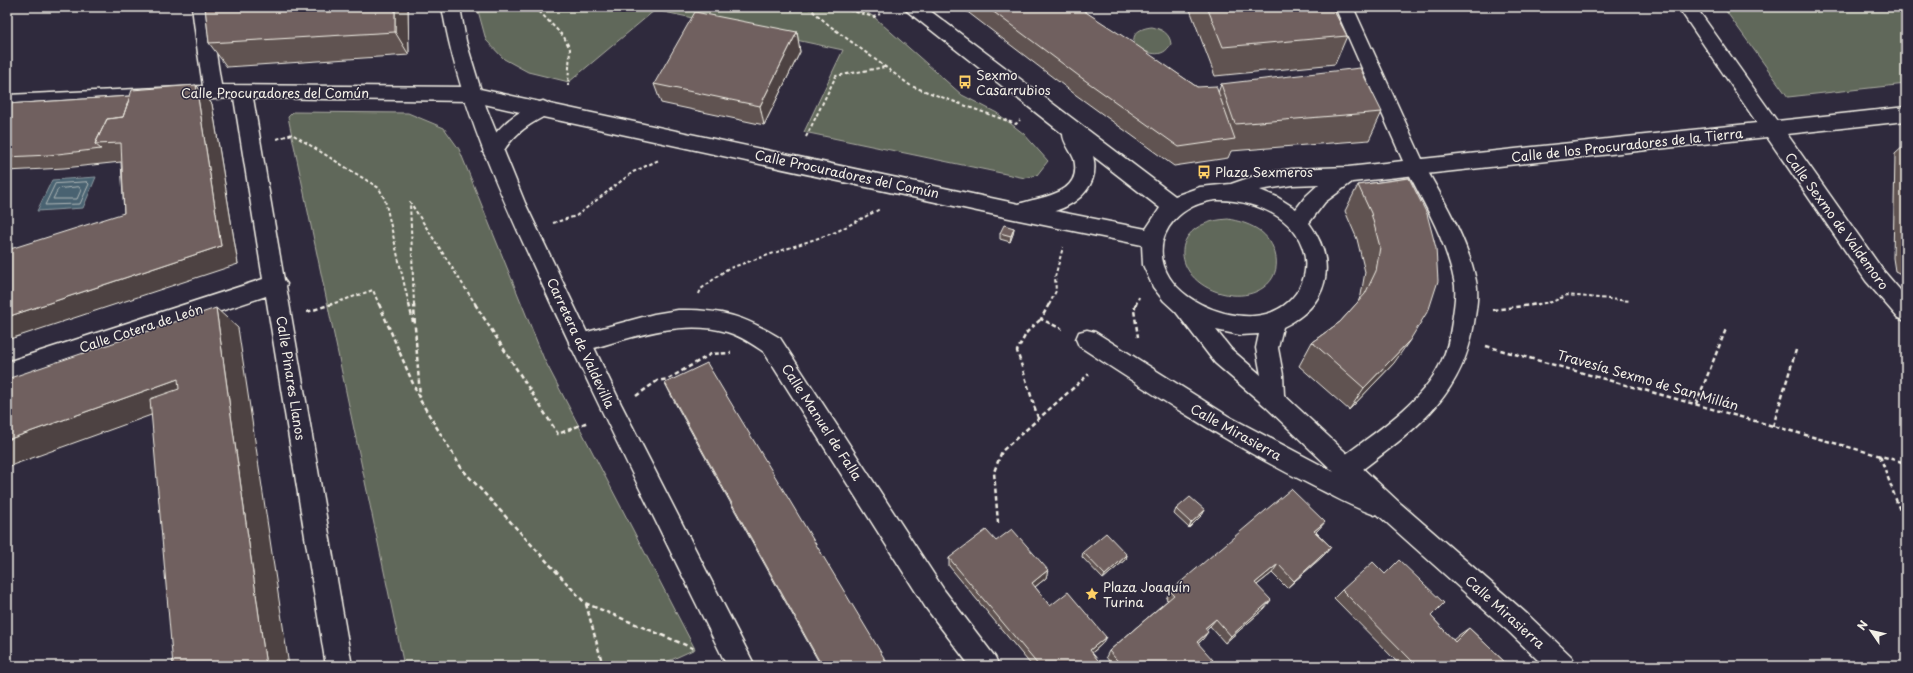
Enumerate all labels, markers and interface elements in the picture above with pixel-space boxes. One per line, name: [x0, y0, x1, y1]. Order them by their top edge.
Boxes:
place label: Sexmo Casarrubios: [976, 65, 1051, 99]
bus stop icon: Sexmo Casarrubios: [957, 74, 973, 90]
street label: Calle Procuradores del Común: [181, 83, 369, 102]
street label: Calle de los Procuradores de la Tierra: [1510, 123, 1745, 166]
street label: Calle Procuradores del Común: [753, 145, 941, 202]
street label: Calle Sexmo de Valdemoro: [1781, 148, 1894, 293]
place label: Plaza Sexmeros: [1215, 162, 1313, 181]
bus stop icon: Plaza Sexmeros: [1196, 164, 1212, 180]
street label: Carretera de Valdevilla: [543, 274, 620, 412]
street label: Calle Cotera de León: [76, 299, 205, 357]
street label: Calle Pinares Llanos: [272, 314, 311, 441]
street label: Travesía Sexmo de San Millán: [1555, 345, 1741, 415]
street label: Calle Manuel de Falla: [778, 360, 868, 484]
street label: Calle Mirasierra: [1187, 399, 1286, 465]
street label: Calle Mirasierra: [1461, 571, 1550, 653]
place label: Plaza Joaquín Turina: [1103, 577, 1190, 611]
place icon: Plaza Joaquín Turina: [1084, 586, 1100, 602]
north arrow: [1851, 611, 1891, 651]
text: N: [1853, 617, 1872, 633]

